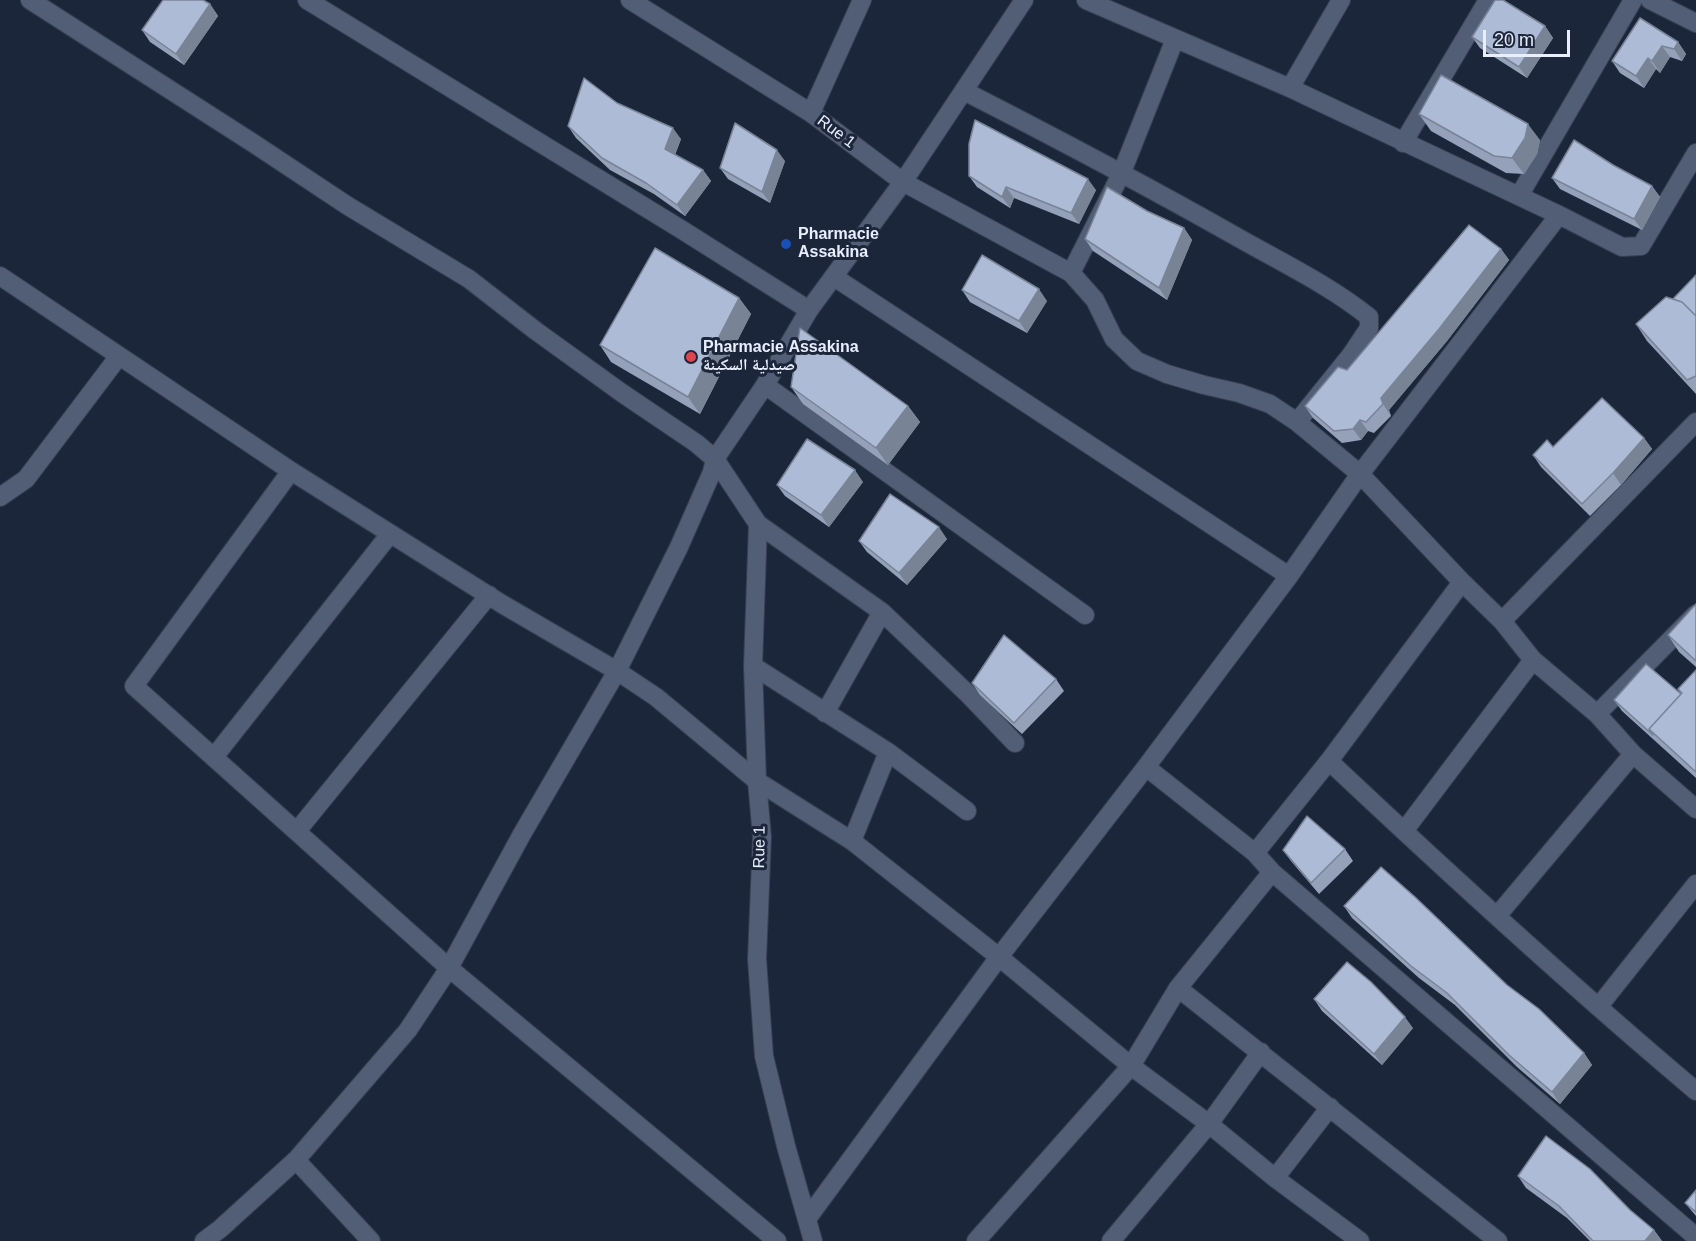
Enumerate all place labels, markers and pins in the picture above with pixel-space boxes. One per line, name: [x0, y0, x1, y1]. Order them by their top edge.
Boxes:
place label: Pharmacie Assakina: [798, 225, 879, 263]
marker: Pharmacie Assakina: [779, 237, 793, 251]
place label: Pharmacie Assakina صيدلية السكينة: [703, 338, 859, 376]
marker: Pharmacie Assakina صيدلية السكينة: [684, 350, 698, 364]

